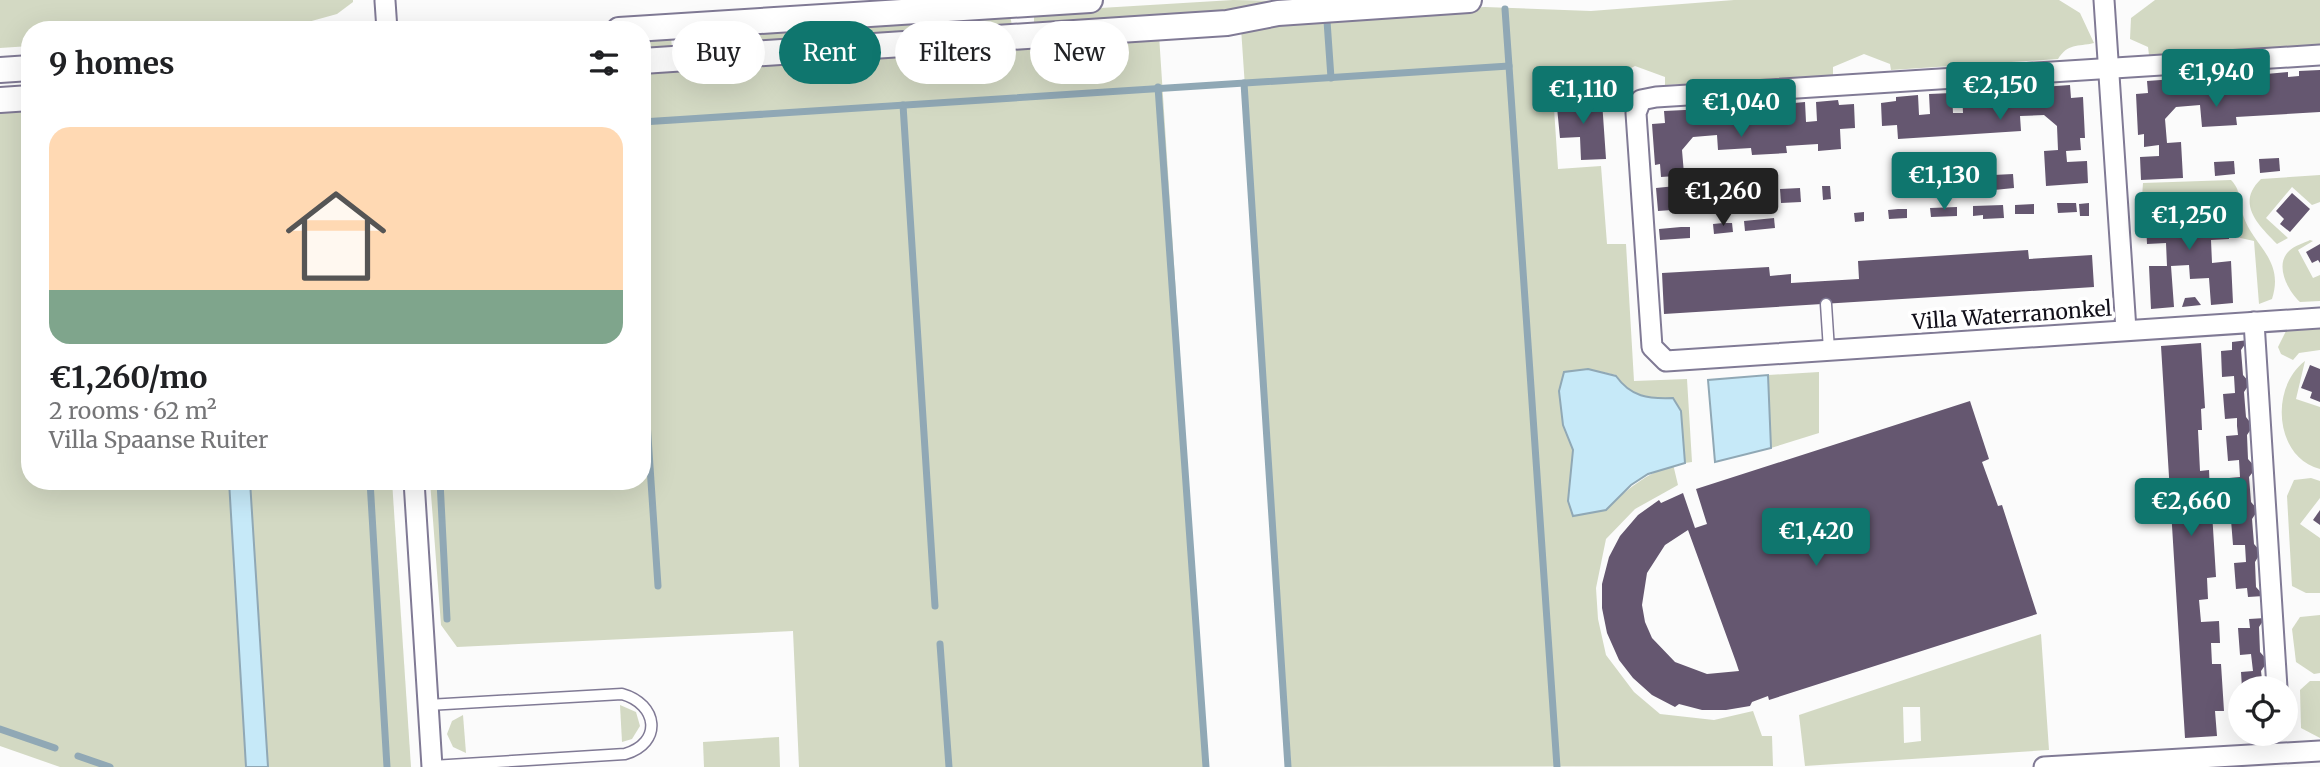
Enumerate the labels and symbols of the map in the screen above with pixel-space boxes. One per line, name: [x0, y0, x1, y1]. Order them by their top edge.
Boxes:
pin: €1,940: [2159, 50, 2273, 109]
pin: €2,150: [1943, 62, 2057, 122]
pin: €1,110: [1526, 66, 1640, 126]
pin: €1,040: [1684, 80, 1798, 139]
pin: €1,130: [1887, 152, 2001, 212]
pin: €1,260: [1666, 168, 1780, 228]
pin: €1,250: [2132, 192, 2246, 252]
street label: Villa Waterranonkel: [1910, 295, 2113, 336]
pin: €2,660: [2134, 478, 2248, 538]
pin: €1,420: [1759, 508, 1873, 568]

